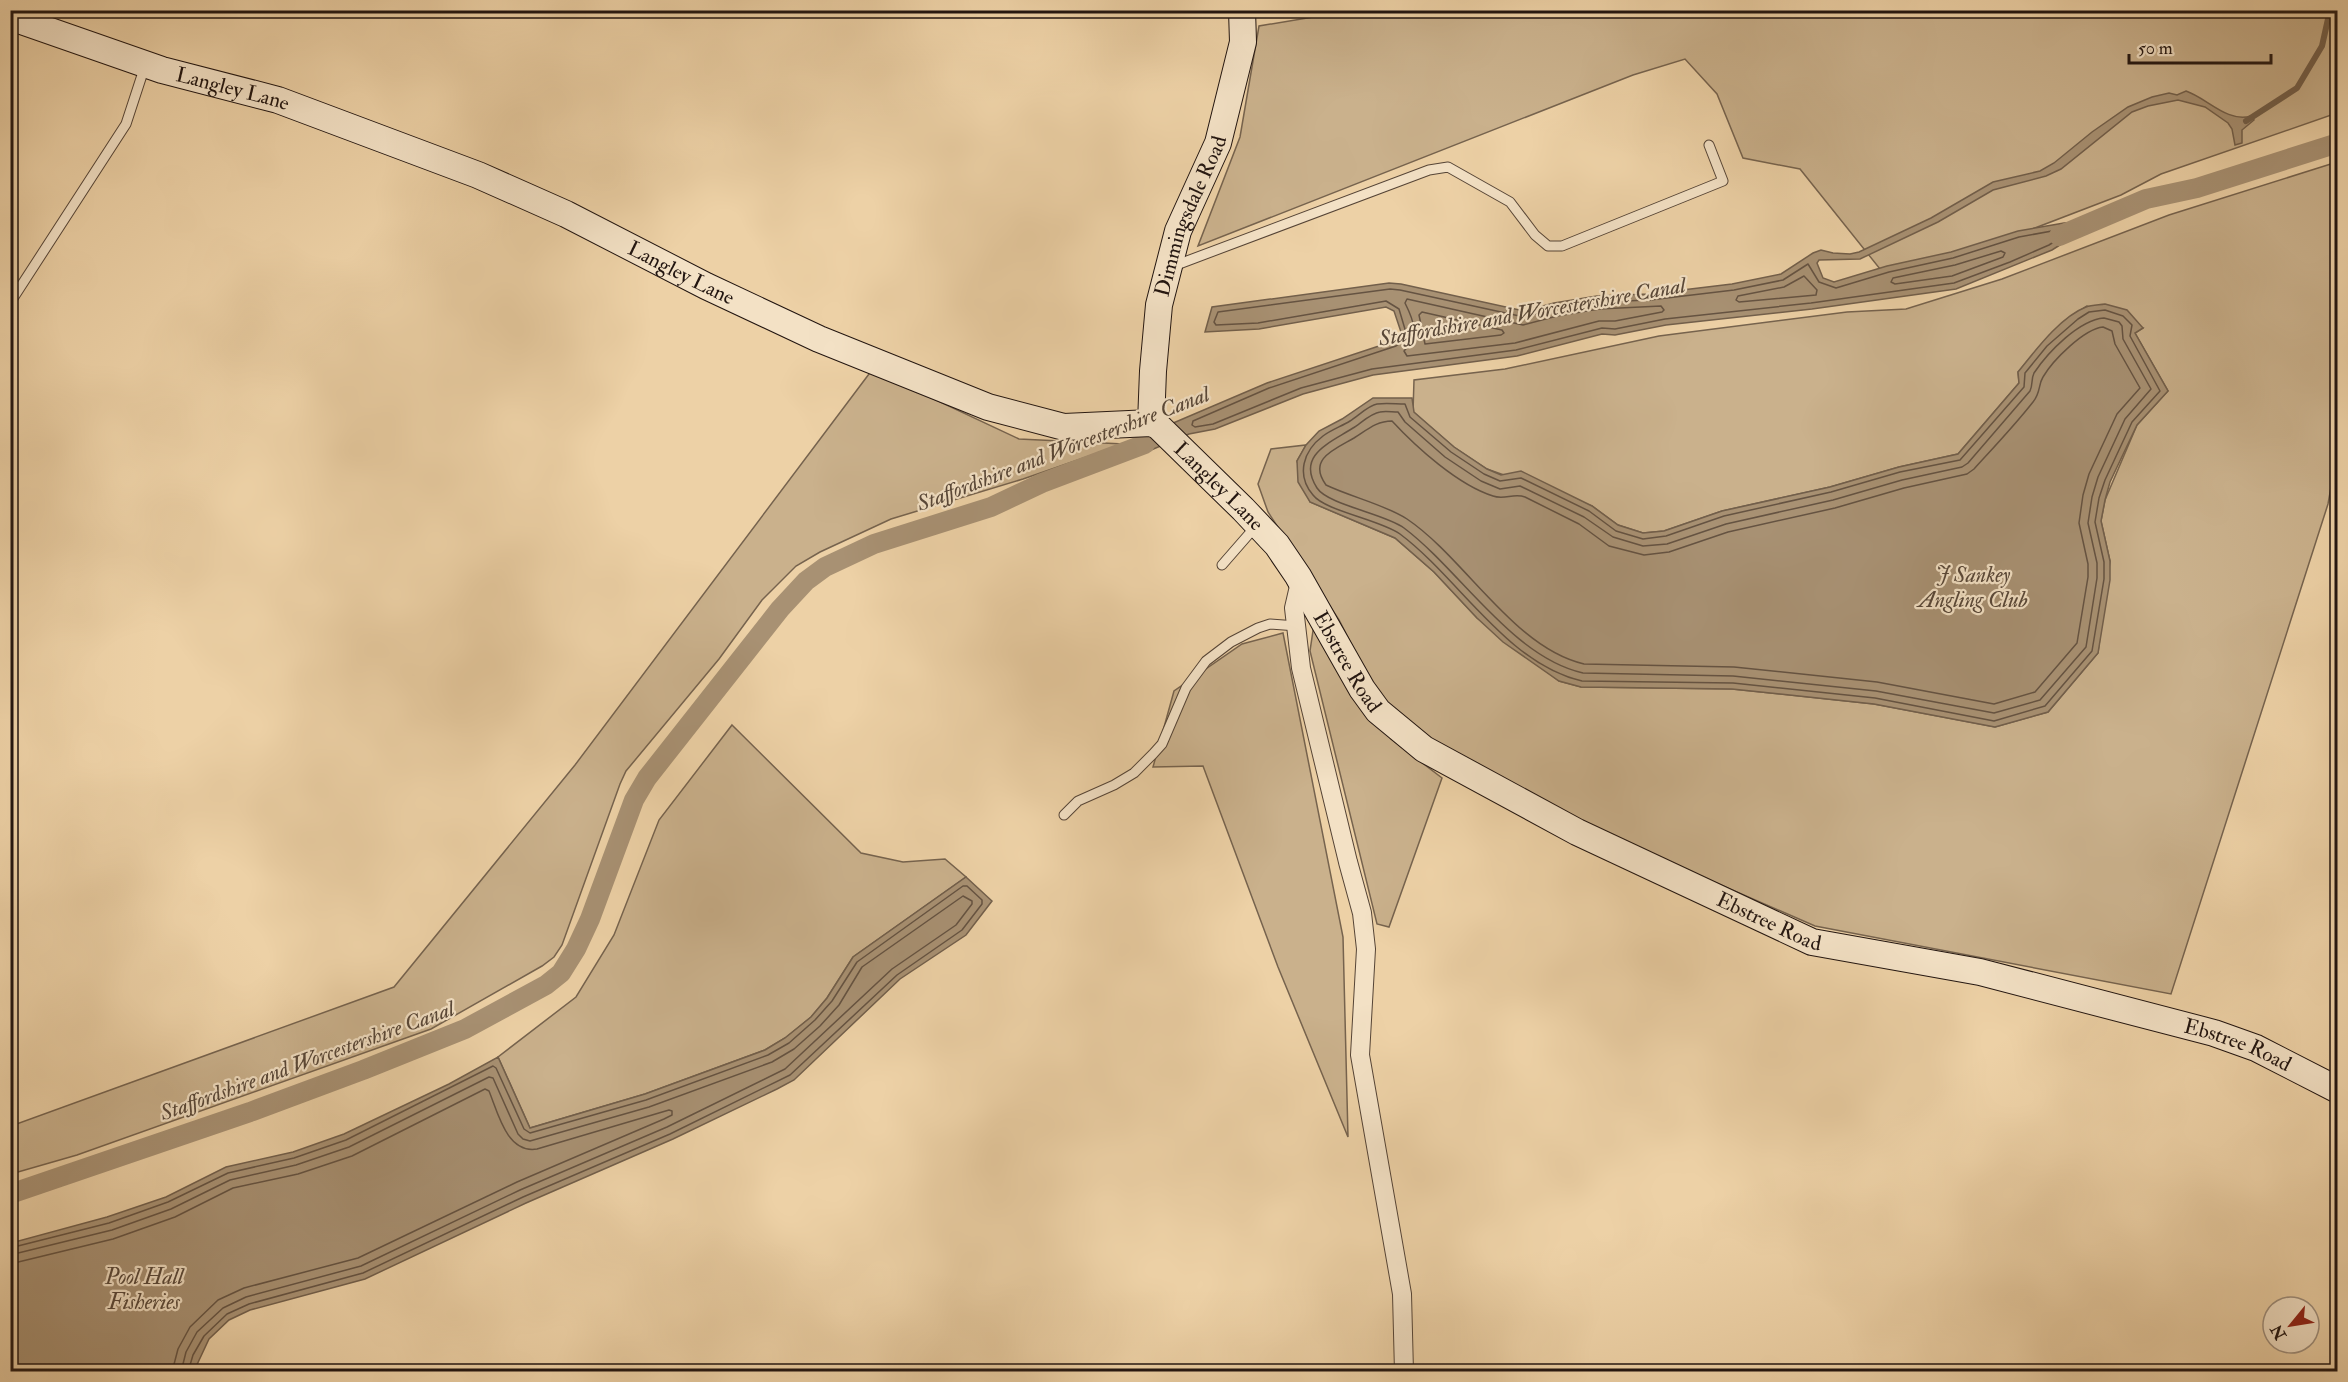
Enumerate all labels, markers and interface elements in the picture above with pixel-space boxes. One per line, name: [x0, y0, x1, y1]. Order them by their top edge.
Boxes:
scale bar: [2129, 27, 2272, 65]
text: 50 m: [2138, 37, 2173, 60]
street label: Langley Lane: [173, 61, 294, 117]
street label: Dimmingsdale Road: [1148, 132, 1233, 299]
street label: Langley Lane: [623, 235, 739, 311]
water label: Staffordshire and Worcestershire Canal: [1375, 271, 1689, 353]
water label: Staffordshire and Worcestershire Canal: [912, 380, 1215, 518]
street label: Langley Lane: [1168, 436, 1270, 537]
water label: J Sankey Angling Club: [1916, 561, 2028, 614]
street label: Ebstree Road: [1307, 606, 1388, 718]
street label: Ebstree Road: [1712, 886, 1824, 957]
water label: Staffordshire and Worcestershire Canal: [155, 994, 460, 1128]
street label: Ebstree Road: [2181, 1012, 2297, 1078]
water label: Pool Hall Fisheries: [104, 1263, 185, 1316]
north arrow: [2261, 1295, 2321, 1355]
text: N: [2266, 1320, 2292, 1344]

